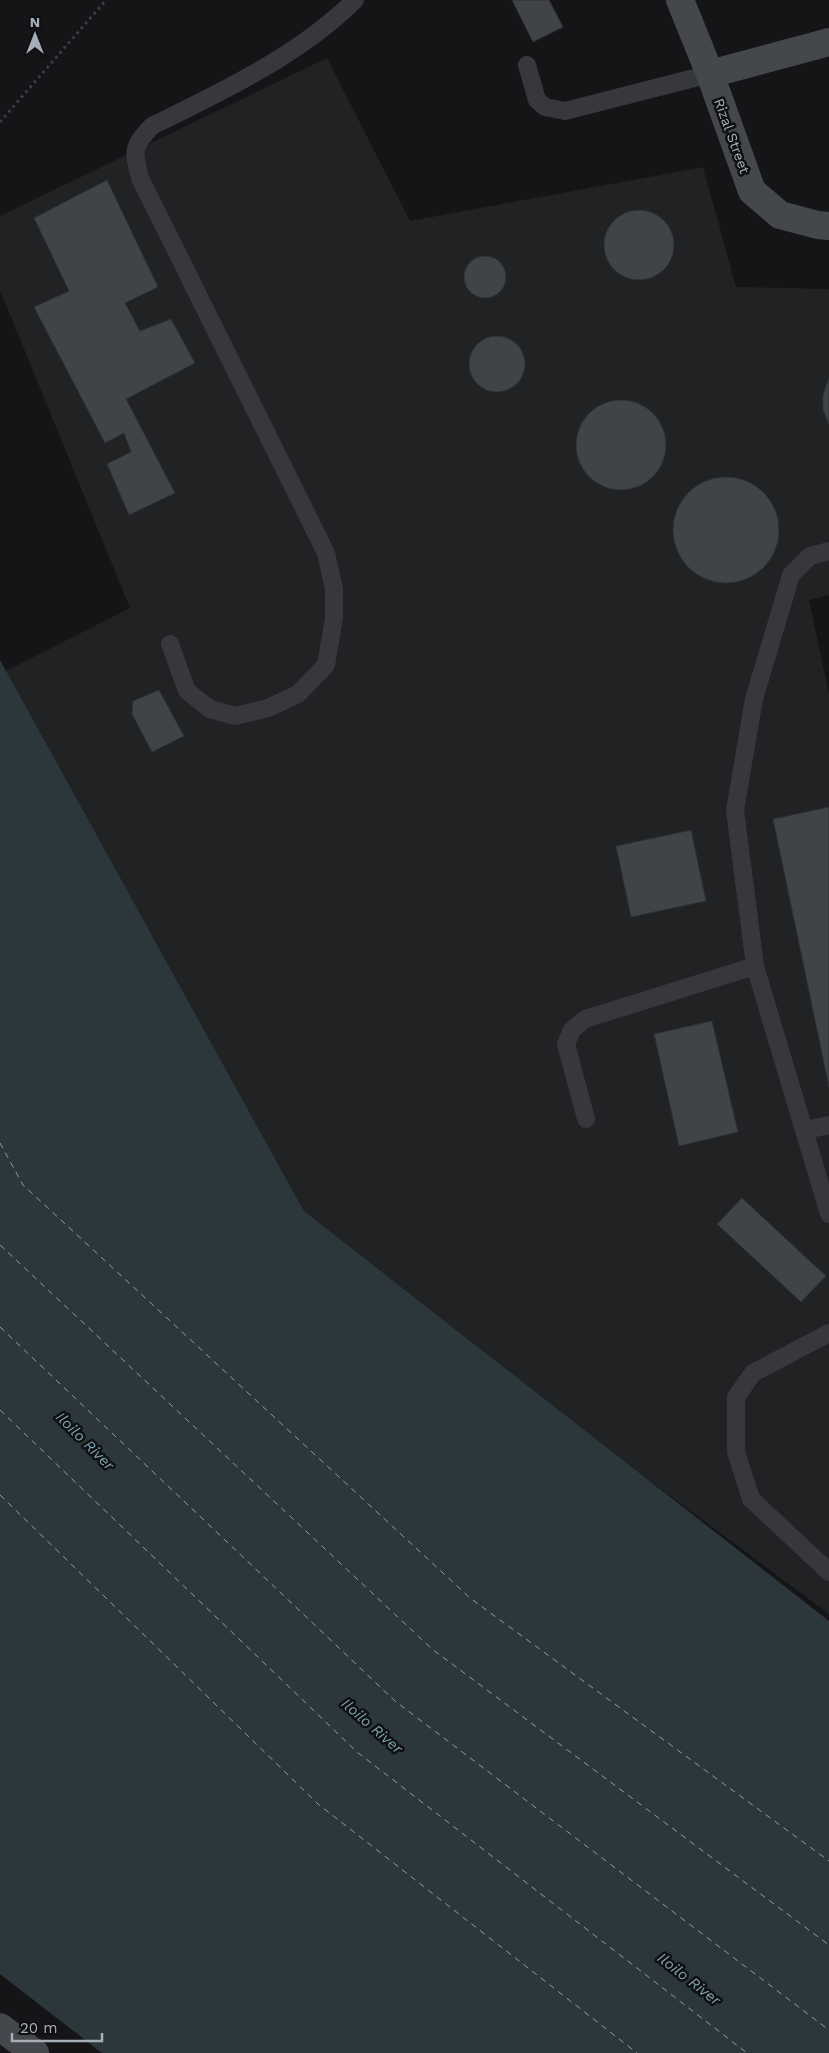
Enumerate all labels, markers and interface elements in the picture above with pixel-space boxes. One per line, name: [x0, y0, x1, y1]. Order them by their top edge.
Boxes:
north arrow: [10, 10, 60, 60]
text: N: [30, 14, 40, 30]
street label: Rizal Street: [711, 96, 753, 176]
water label: Iloilo River: [52, 1408, 119, 1475]
water label: Iloilo River: [338, 1694, 407, 1758]
water label: Iloilo River: [654, 1949, 725, 2010]
scale bar: [12, 2010, 102, 2042]
text: 20 m: [20, 2019, 58, 2037]

